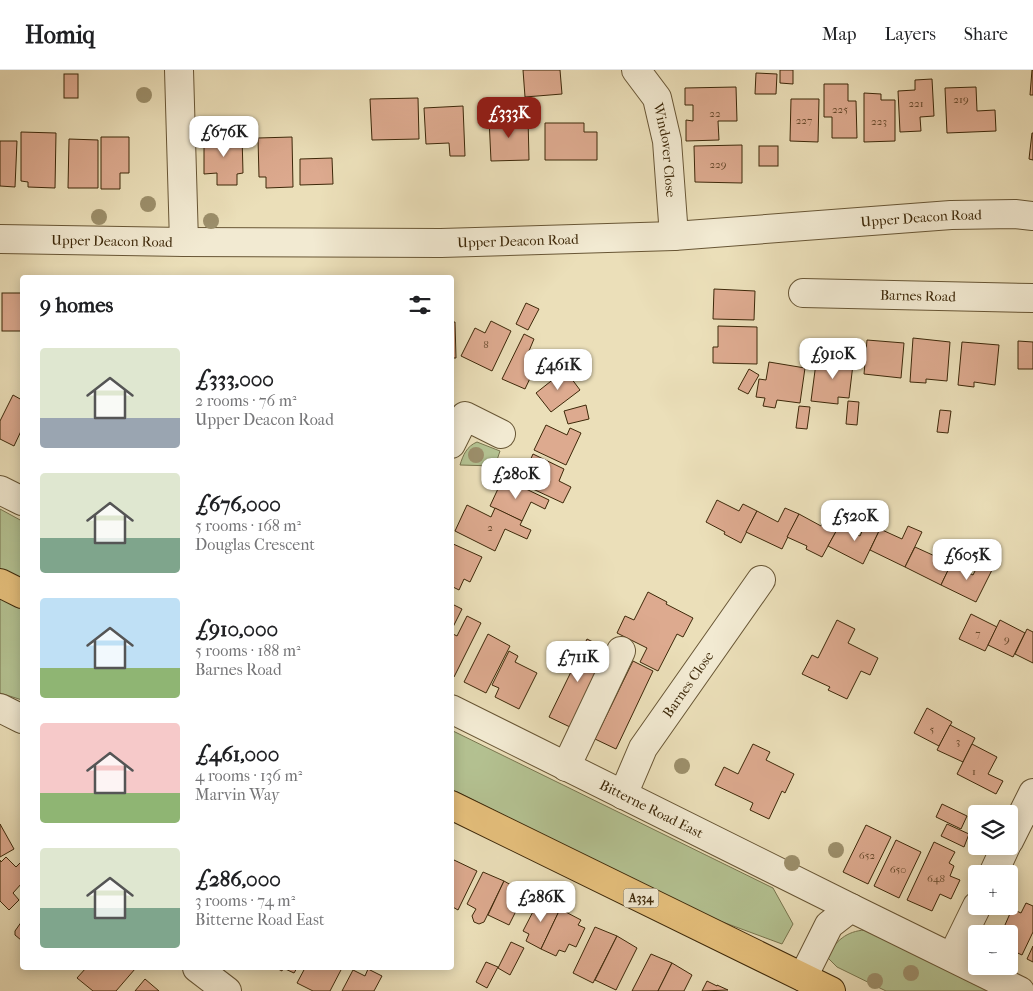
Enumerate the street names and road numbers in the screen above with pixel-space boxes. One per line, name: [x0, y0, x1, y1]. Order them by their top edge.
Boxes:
street label: Windover Close: [650, 100, 680, 198]
street label: Upper Deacon Road: [860, 206, 982, 230]
street label: Upper Deacon Road: [457, 230, 579, 251]
street label: Upper Deacon Road: [51, 231, 173, 250]
street label: Barnes Road: [880, 286, 956, 305]
street label: Barnes Close: [659, 648, 717, 721]
street label: Bitterne Road East: [597, 776, 706, 842]
road number: A334: [624, 888, 658, 908]

